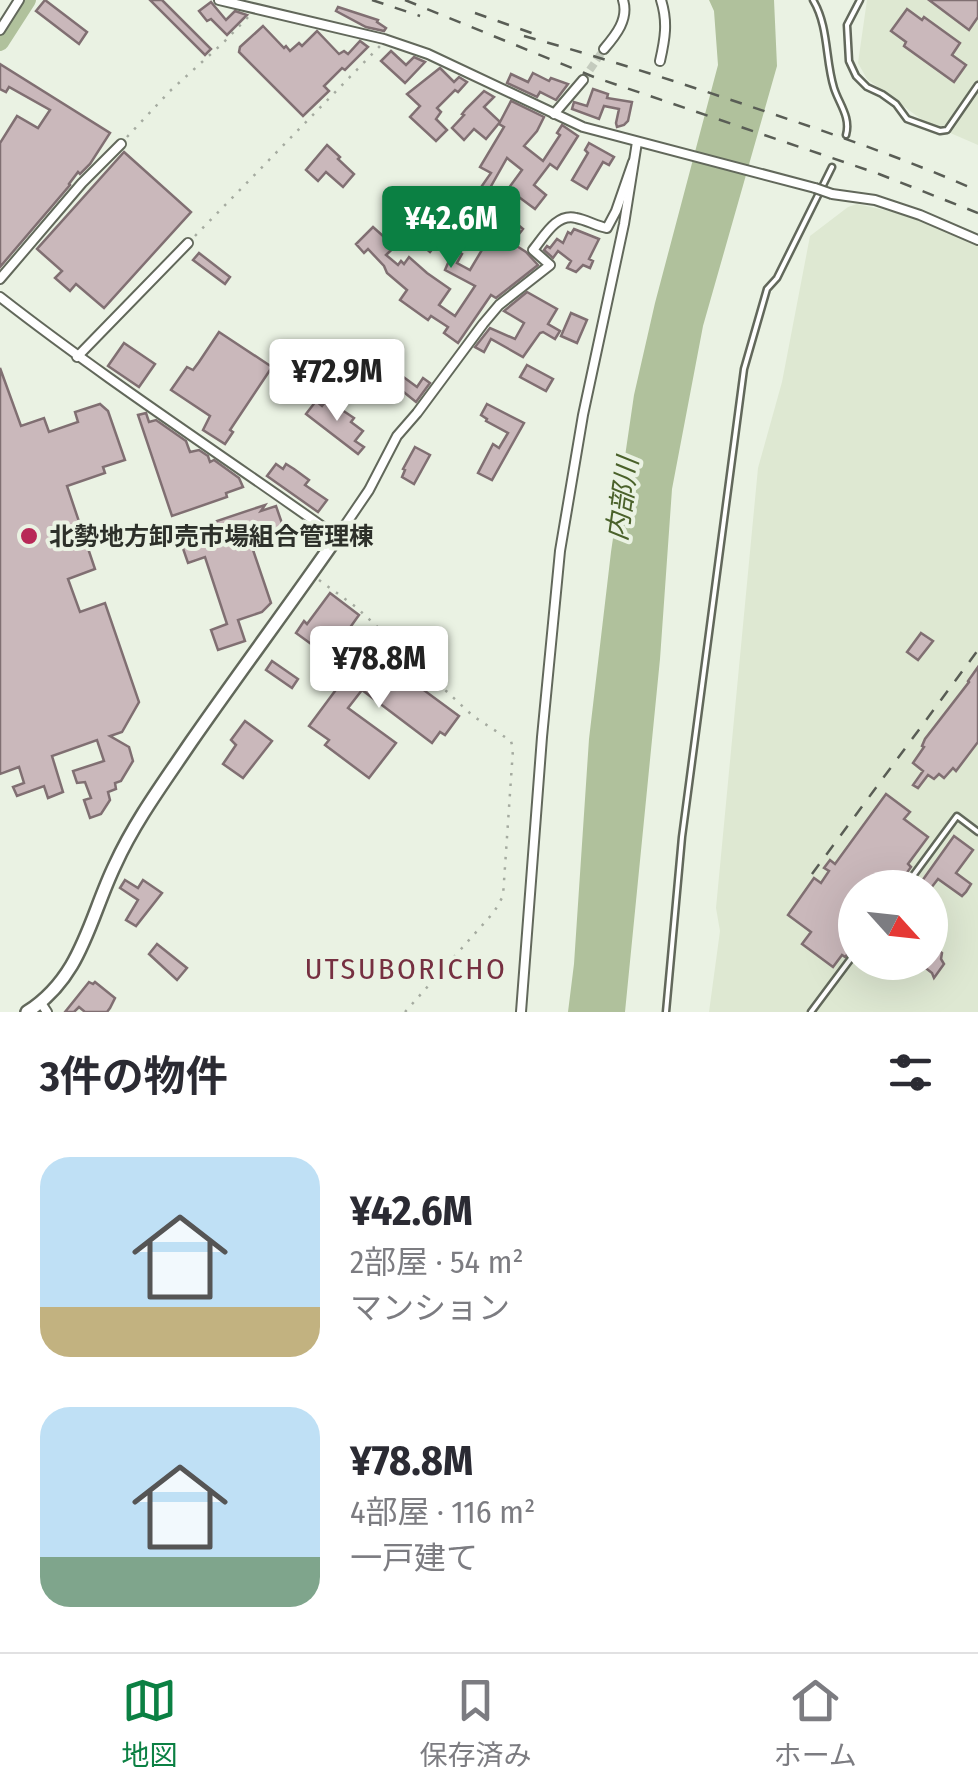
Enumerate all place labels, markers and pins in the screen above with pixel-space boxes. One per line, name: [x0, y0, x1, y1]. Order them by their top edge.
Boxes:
pin: ¥42.6M: [370, 186, 532, 271]
pin: ¥72.9M: [256, 339, 418, 424]
place label: 北勢地方卸売市場組合管理棟: [49, 522, 374, 552]
marker: 北勢地方卸売市場組合管理棟: [18, 525, 40, 547]
pin: ¥78.8M: [298, 626, 460, 711]

